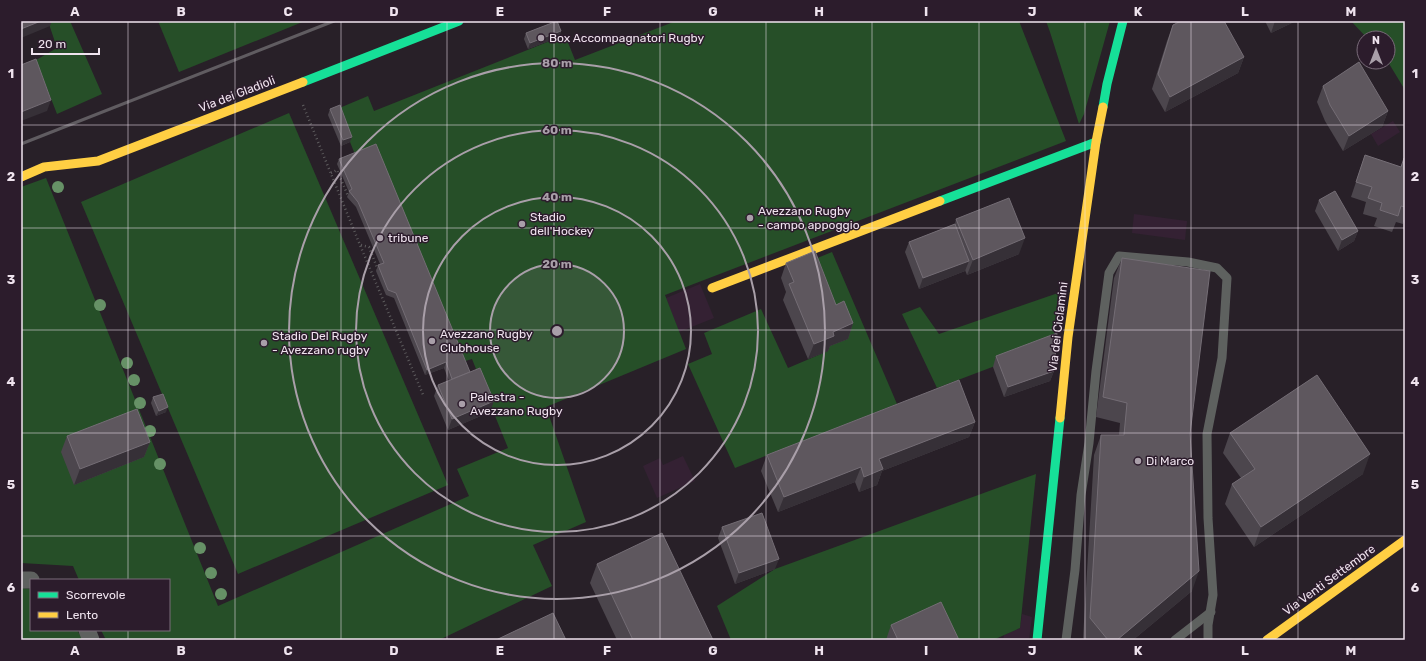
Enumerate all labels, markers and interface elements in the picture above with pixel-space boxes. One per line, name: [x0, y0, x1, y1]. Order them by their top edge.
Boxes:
text: A: [70, 4, 80, 19]
text: B: [176, 4, 186, 19]
text: C: [283, 4, 293, 19]
text: D: [389, 4, 399, 19]
text: E: [496, 4, 504, 19]
text: F: [603, 4, 611, 19]
text: G: [708, 4, 718, 19]
text: H: [814, 4, 824, 19]
text: I: [924, 4, 928, 19]
text: J: [1028, 4, 1036, 19]
text: K: [1134, 4, 1143, 19]
text: L: [1241, 4, 1249, 19]
text: M: [1346, 4, 1356, 19]
scale bar: [32, 30, 99, 56]
north arrow: [1356, 30, 1396, 70]
place label: Box Accompagnatori Rugby: [549, 31, 705, 45]
marker: Box Accompagnatori Rugby: [536, 33, 546, 43]
text: N: [1372, 34, 1380, 47]
text: 20 m: [38, 37, 66, 51]
text: 80 m: [542, 56, 572, 70]
text: 1: [8, 66, 14, 81]
text: 1: [1412, 66, 1418, 81]
street label: Via dei Gladioli: [197, 73, 277, 115]
text: 60 m: [542, 123, 572, 137]
text: 2: [7, 169, 15, 184]
text: 2: [1411, 169, 1419, 184]
text: 40 m: [542, 190, 572, 204]
place label: Avezzano Rugby - campo appoggio: [758, 204, 860, 232]
place label: Stadio dell'Hockey: [530, 210, 594, 238]
marker: Avezzano Rugby - campo appoggio: [745, 213, 755, 223]
marker: Stadio dell'Hockey: [517, 219, 527, 229]
place label: tribune: [388, 231, 429, 245]
marker: tribune: [375, 233, 385, 243]
text: 20 m: [542, 257, 572, 271]
text: 3: [7, 272, 16, 287]
text: 3: [1411, 272, 1420, 287]
street label: Via dei Ciclamini: [1046, 281, 1070, 373]
centre of rings: [550, 324, 564, 338]
place label: Avezzano Rugby Clubhouse: [440, 327, 533, 355]
place label: Stadio Del Rugby - Avezzano rugby: [272, 329, 370, 357]
marker: Avezzano Rugby Clubhouse: [427, 336, 437, 346]
marker: Stadio Del Rugby - Avezzano rugby: [259, 338, 269, 348]
text: 4: [7, 374, 16, 389]
text: 4: [1411, 374, 1420, 389]
place label: Palestra - Avezzano Rugby: [470, 390, 563, 418]
marker: Palestra - Avezzano Rugby: [457, 399, 467, 409]
place label: Di Marco: [1146, 454, 1194, 468]
marker: Di Marco: [1133, 456, 1143, 466]
text: 5: [7, 477, 15, 492]
text: 5: [1411, 477, 1419, 492]
street label: Via Venti Settembre: [1280, 542, 1378, 618]
legend: [30, 579, 170, 631]
text: 6: [7, 580, 16, 595]
text: 6: [1411, 580, 1420, 595]
text: Scorrevole: [66, 588, 126, 602]
text: Lento: [66, 608, 98, 622]
text: A: [70, 643, 80, 658]
text: B: [176, 643, 186, 658]
text: C: [283, 643, 293, 658]
text: D: [389, 643, 399, 658]
text: E: [496, 643, 504, 658]
text: F: [603, 643, 611, 658]
text: G: [708, 643, 718, 658]
text: H: [814, 643, 824, 658]
text: I: [924, 643, 928, 658]
text: J: [1028, 643, 1036, 658]
text: K: [1134, 643, 1143, 658]
text: L: [1241, 643, 1249, 658]
text: M: [1346, 643, 1356, 658]

